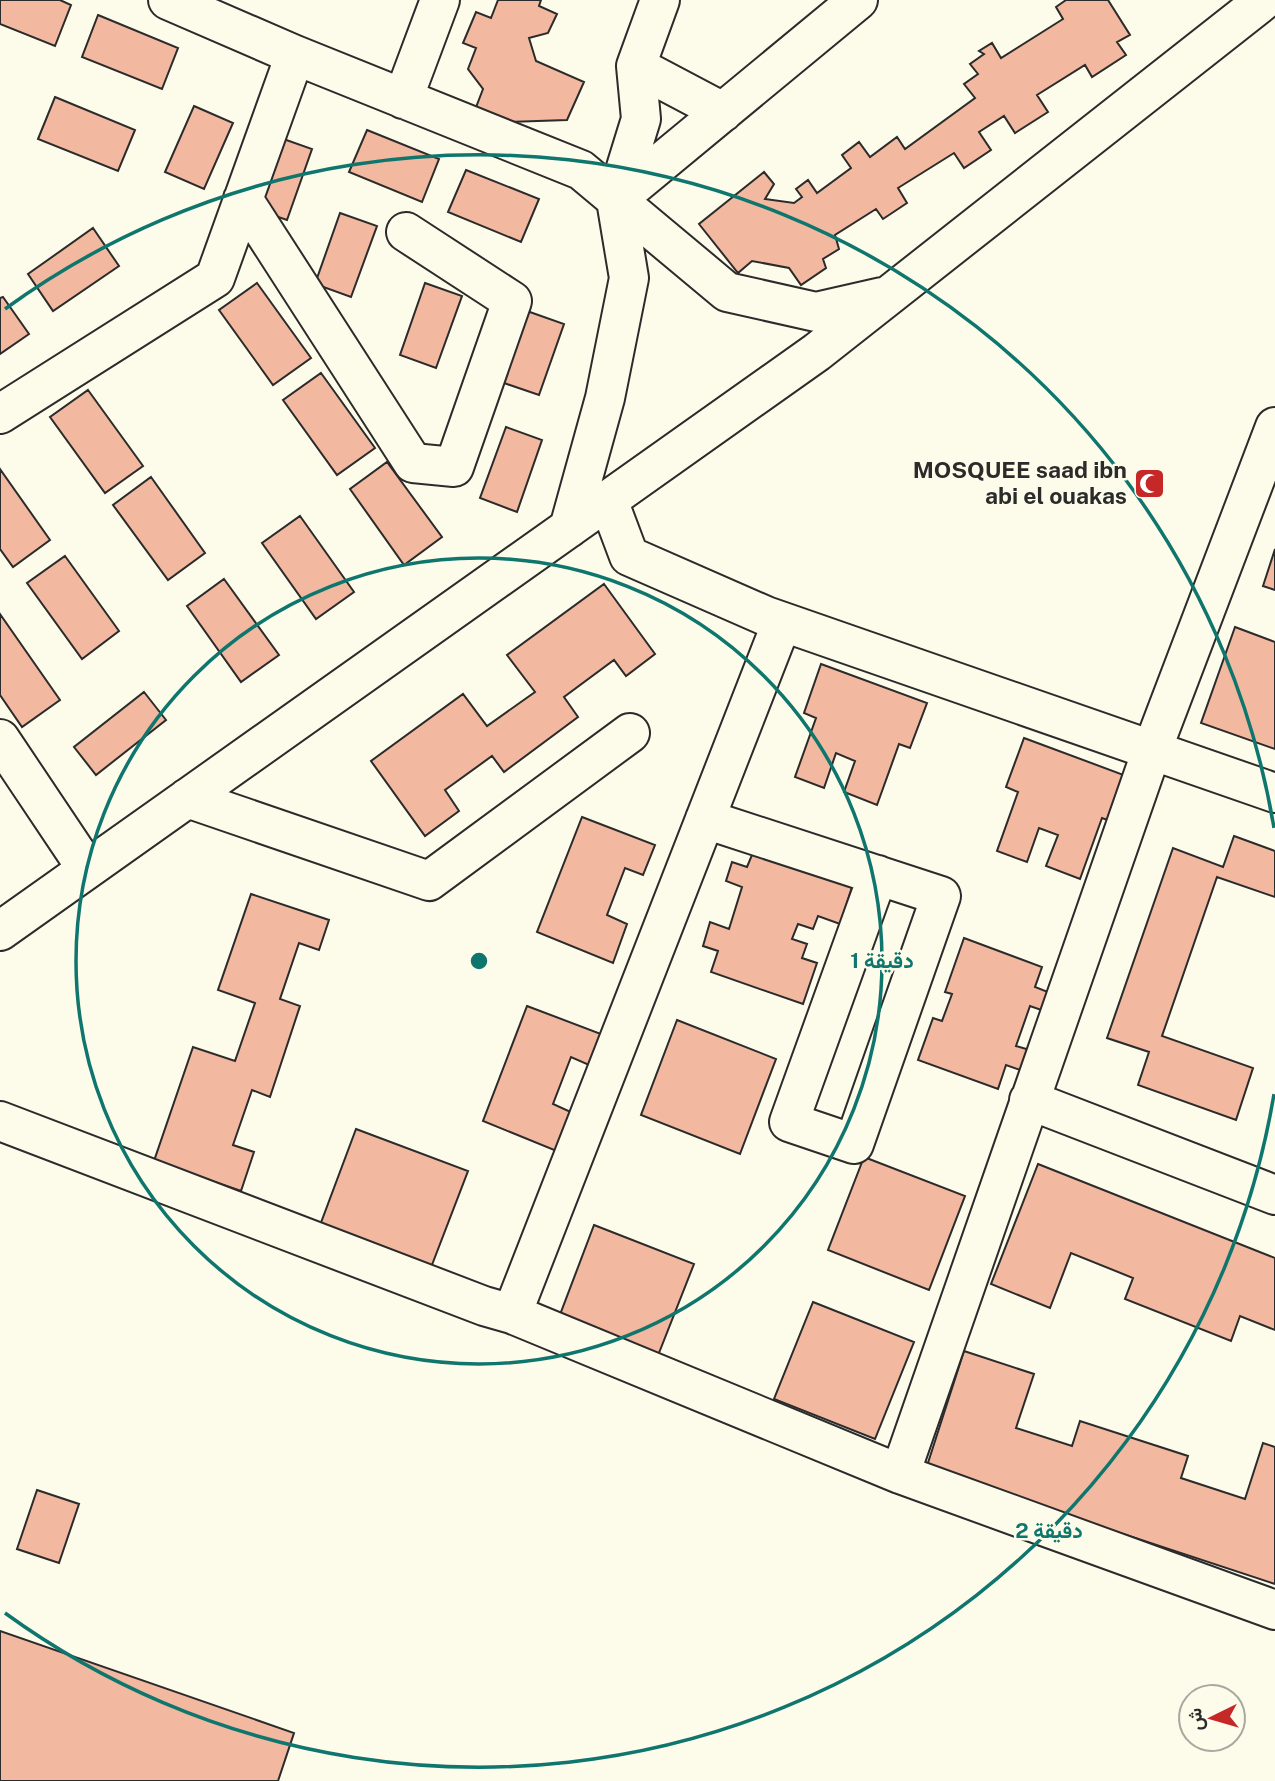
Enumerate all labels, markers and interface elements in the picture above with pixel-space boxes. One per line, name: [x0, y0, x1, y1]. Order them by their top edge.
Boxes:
place label: MOSQUEE saad ibn abi el ouakas: [913, 456, 1127, 509]
mosque icon: MOSQUEE saad ibn abi el ouakas: [1133, 466, 1167, 500]
text: 1 دقيقة: [850, 948, 914, 973]
centre of rings: [467, 949, 491, 973]
text: 2 دقيقة: [1015, 1518, 1083, 1543]
north arrow: [1177, 1683, 1247, 1753]
text: ش: [1183, 1707, 1208, 1732]

